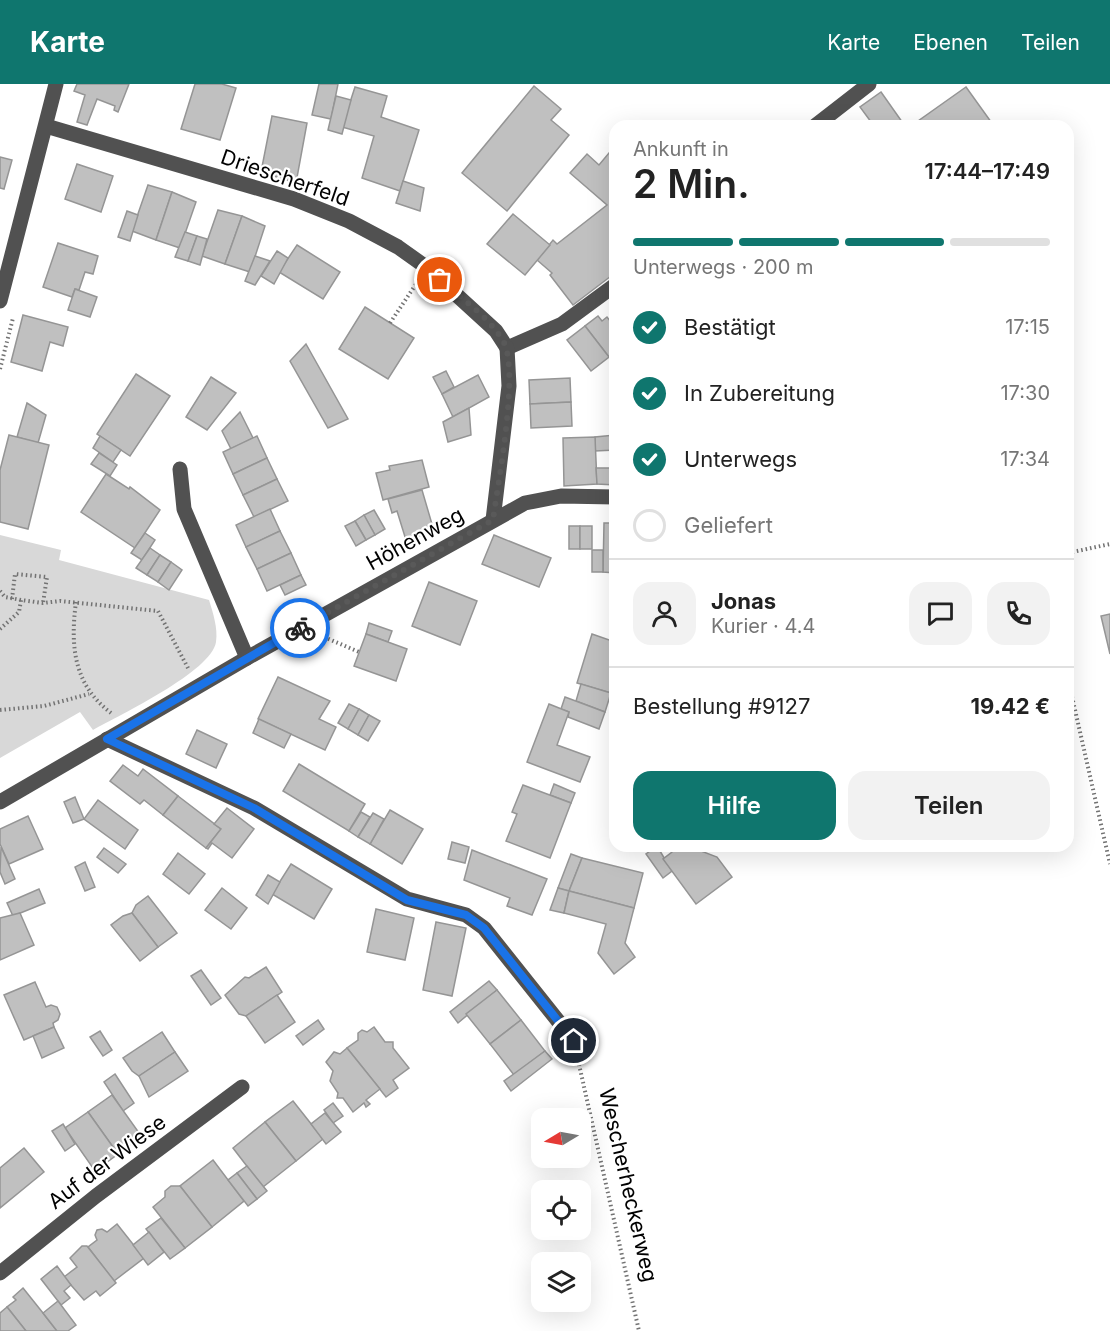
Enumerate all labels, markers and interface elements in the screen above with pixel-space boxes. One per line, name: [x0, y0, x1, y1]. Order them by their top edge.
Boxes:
text: Karte: [30, 25, 105, 59]
text: Karte: [827, 30, 880, 55]
text: Ebenen: [913, 30, 988, 55]
text: Teilen: [1021, 30, 1080, 55]
text: Ankunft in: [633, 137, 729, 161]
street label: Driescherfeld: [218, 144, 353, 211]
text: 17:44–17:49: [924, 158, 1050, 184]
text: 2 Min.: [633, 160, 750, 207]
pin: [414, 254, 465, 305]
text: Unterwegs · 200 m: [633, 255, 813, 279]
icon: bag: [423, 263, 456, 296]
icon: check: [633, 311, 666, 344]
text: Bestätigt: [684, 314, 776, 340]
text: 17:15: [1005, 315, 1050, 339]
icon: check: [633, 377, 666, 410]
text: In Zubereitung: [684, 380, 835, 406]
text: 17:30: [1000, 381, 1050, 405]
icon: check: [633, 443, 666, 476]
text: Unterwegs: [684, 446, 797, 472]
text: 17:34: [1000, 447, 1050, 471]
street label: Höhenweg: [362, 502, 468, 575]
text: Geliefert: [684, 512, 773, 538]
button: person: [633, 582, 696, 645]
button: chat: [909, 582, 972, 645]
button: phone: [987, 582, 1050, 645]
text: Jonas: [711, 588, 776, 614]
courier: [270, 598, 330, 658]
icon: bike: [284, 612, 317, 645]
text: Kurier · 4.4: [711, 614, 815, 638]
text: Bestellung #9127: [633, 693, 810, 719]
text: 19.42 €: [971, 693, 1050, 719]
button: Hilfe: [633, 771, 836, 840]
button: Teilen: [848, 771, 1050, 840]
pin: [548, 1015, 599, 1066]
icon: home: [557, 1024, 590, 1057]
street label: Wescherheckerweg: [594, 1086, 663, 1284]
north arrow: [531, 1108, 591, 1168]
map controls: [531, 1108, 591, 1312]
street label: Auf der Wiese: [43, 1109, 170, 1214]
button: locate: [531, 1180, 591, 1240]
button: layers: [531, 1252, 591, 1312]

